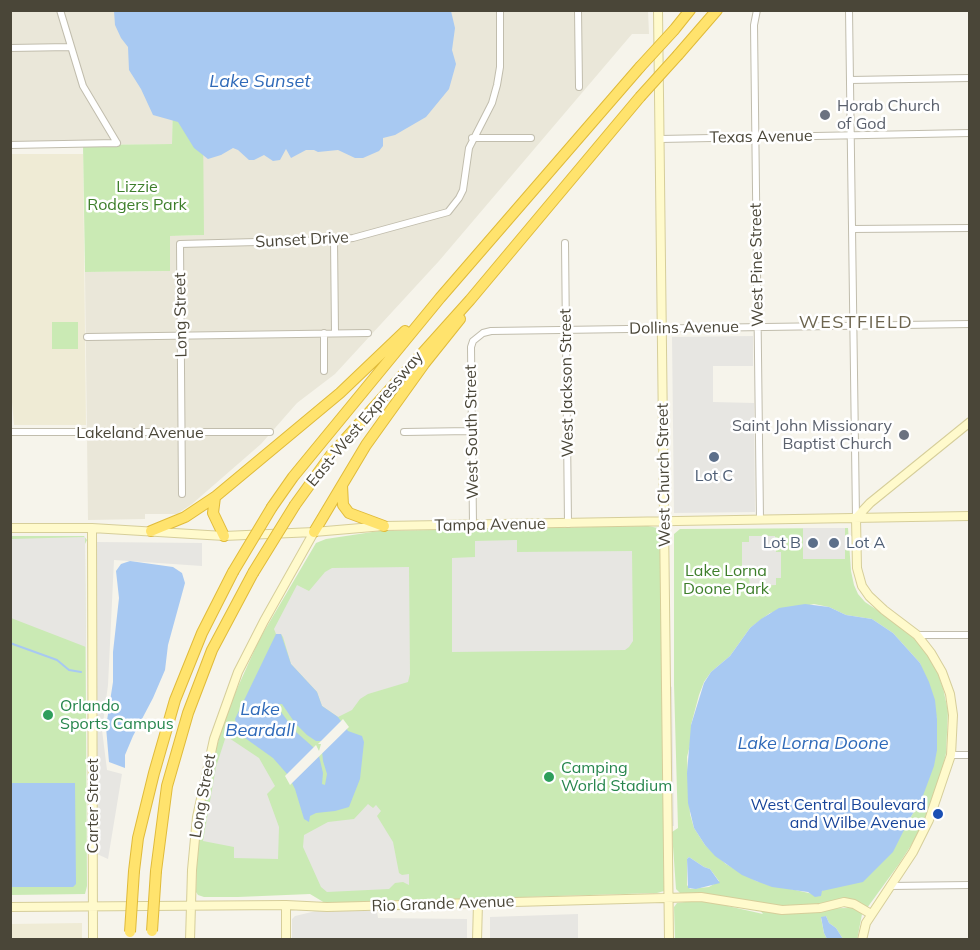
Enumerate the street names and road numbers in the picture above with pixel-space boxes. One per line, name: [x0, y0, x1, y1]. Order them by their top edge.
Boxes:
street label: Texas Avenue: [709, 127, 813, 147]
street label: West Pine Street: [746, 203, 768, 327]
street label: Sunset Drive: [255, 228, 349, 252]
street label: Long Street: [171, 272, 191, 358]
street label: West Jackson Street: [556, 308, 578, 458]
street label: Dollins Avenue: [629, 317, 739, 339]
street label: East-West Expressway: [303, 347, 427, 491]
street label: West South Street: [461, 364, 483, 500]
street label: West Church Street: [653, 403, 675, 547]
street label: Lakeland Avenue: [76, 423, 204, 443]
street label: Tampa Avenue: [434, 514, 546, 536]
street label: Long Street: [186, 752, 220, 840]
street label: Carter Street: [83, 759, 103, 853]
street label: Rio Grande Avenue: [371, 892, 515, 916]

